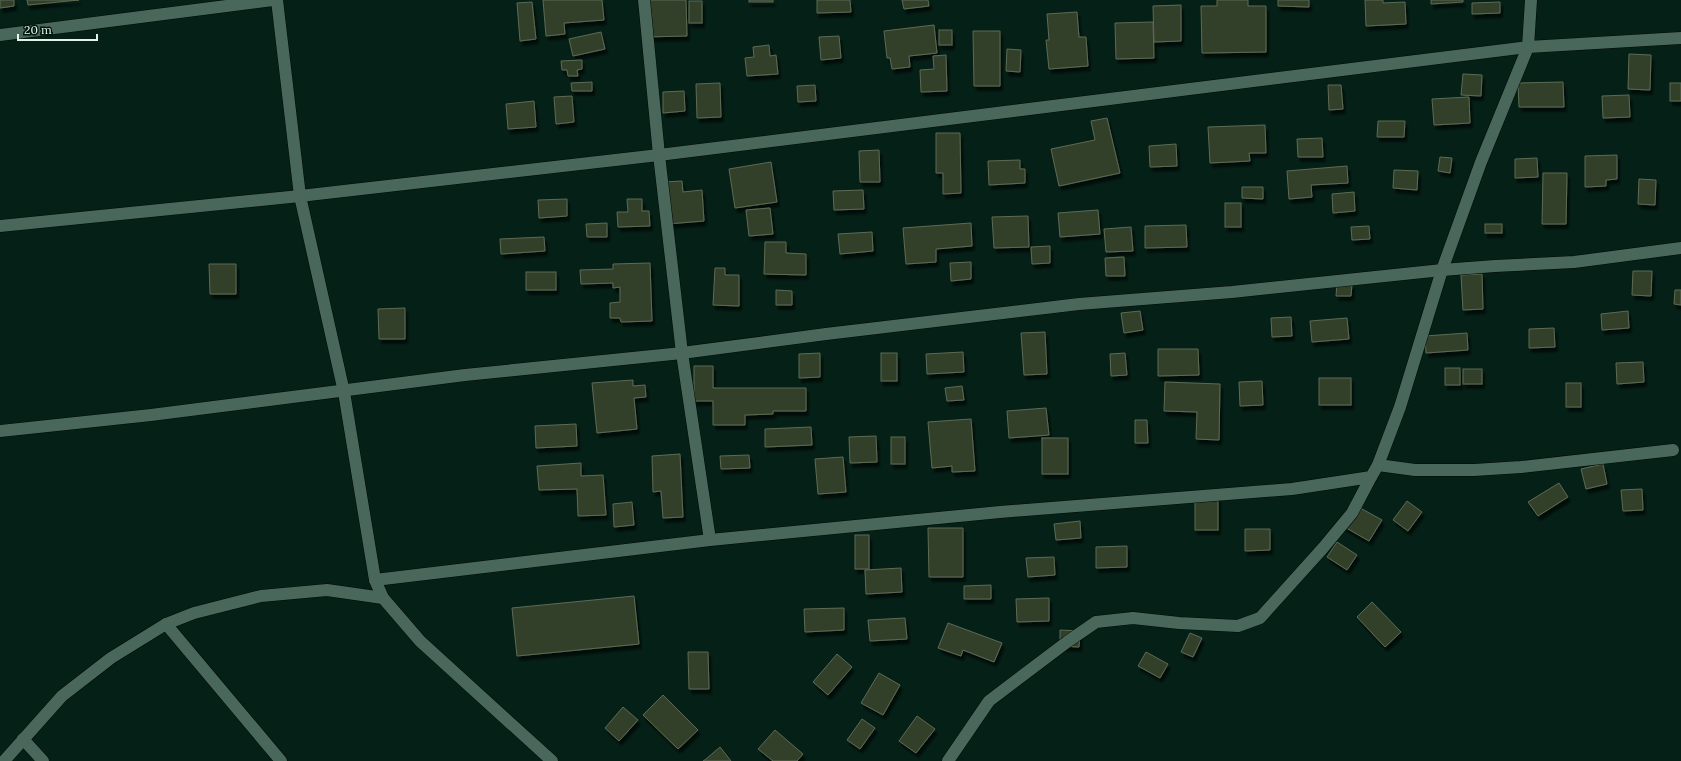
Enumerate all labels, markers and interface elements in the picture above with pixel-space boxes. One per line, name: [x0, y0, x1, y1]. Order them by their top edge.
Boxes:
scale bar: [18, 16, 97, 42]
text: 20 m: [24, 22, 52, 37]

